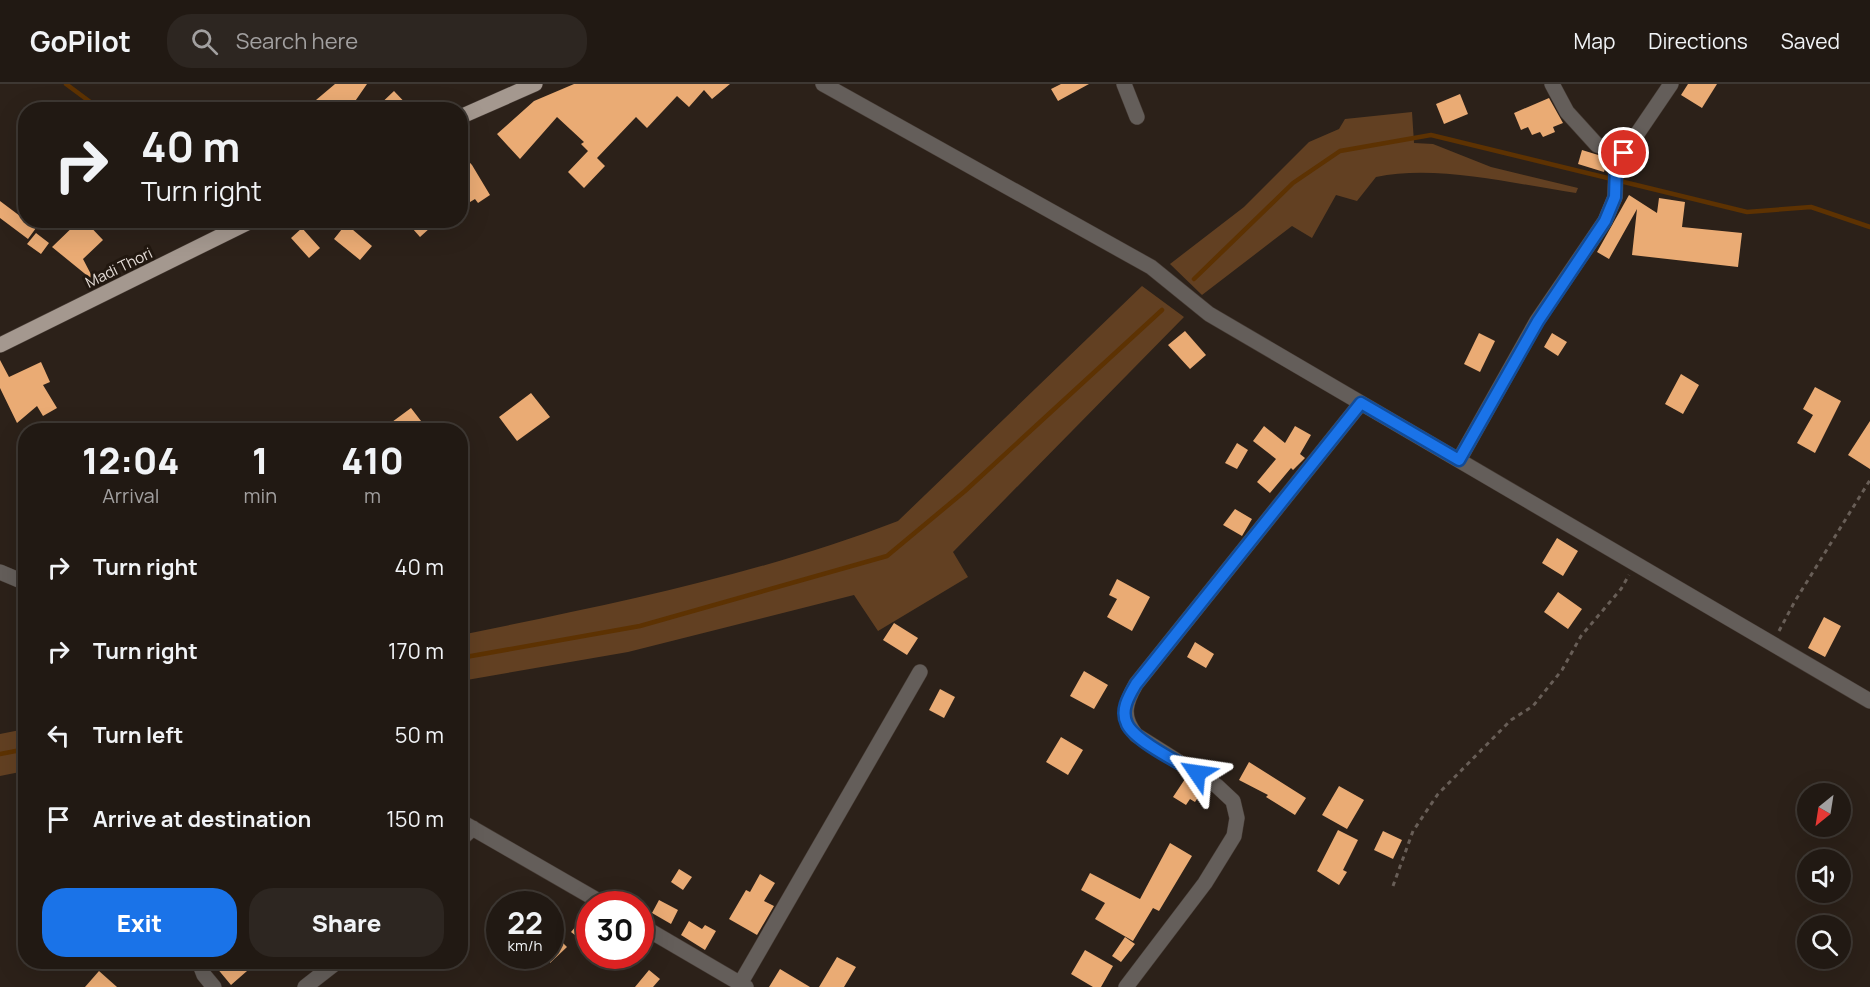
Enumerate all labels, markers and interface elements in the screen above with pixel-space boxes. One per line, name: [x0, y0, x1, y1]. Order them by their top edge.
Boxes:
search box: [167, 14, 587, 68]
text: GoPilot: [30, 22, 131, 60]
icon: search: [188, 25, 221, 58]
text: Search here: [236, 26, 358, 56]
text: Map: [1574, 27, 1615, 55]
text: Directions: [1648, 27, 1748, 55]
text: Saved: [1781, 27, 1840, 55]
text: 40 m: [141, 117, 240, 175]
icon: right: [42, 126, 120, 204]
pin: [1598, 127, 1649, 178]
icon: arrive: [1607, 136, 1640, 169]
text: Turn right: [141, 172, 262, 209]
street label: Madi Thori: [82, 242, 156, 293]
text: 12:04: [82, 436, 179, 485]
text: 1: [252, 436, 268, 485]
text: 410: [341, 436, 404, 485]
text: Arrival: [102, 482, 159, 509]
text: min: [244, 482, 277, 509]
text: m: [364, 482, 381, 509]
icon: right: [42, 551, 75, 584]
text: Turn right: [93, 552, 198, 582]
text: 40 m: [395, 552, 444, 582]
icon: right: [42, 635, 75, 668]
text: Turn right: [93, 636, 198, 666]
text: 170 m: [388, 636, 444, 666]
icon: left: [42, 719, 75, 752]
text: Turn left: [93, 720, 183, 750]
text: 50 m: [395, 720, 444, 750]
position arrow: [1165, 741, 1229, 805]
north arrow: [1797, 783, 1851, 837]
map controls: [1797, 783, 1851, 969]
icon: arrive: [42, 803, 75, 836]
text: Arrive at destination: [93, 804, 311, 834]
text: 150 m: [386, 804, 444, 834]
button: sound: [1797, 849, 1851, 903]
button: Exit: [42, 888, 237, 957]
button: Share: [249, 888, 444, 957]
speed limit sign: 30: [576, 891, 654, 969]
text: 22: [507, 902, 543, 943]
button: search: [1797, 915, 1851, 969]
text: km/h: [508, 935, 542, 956]

